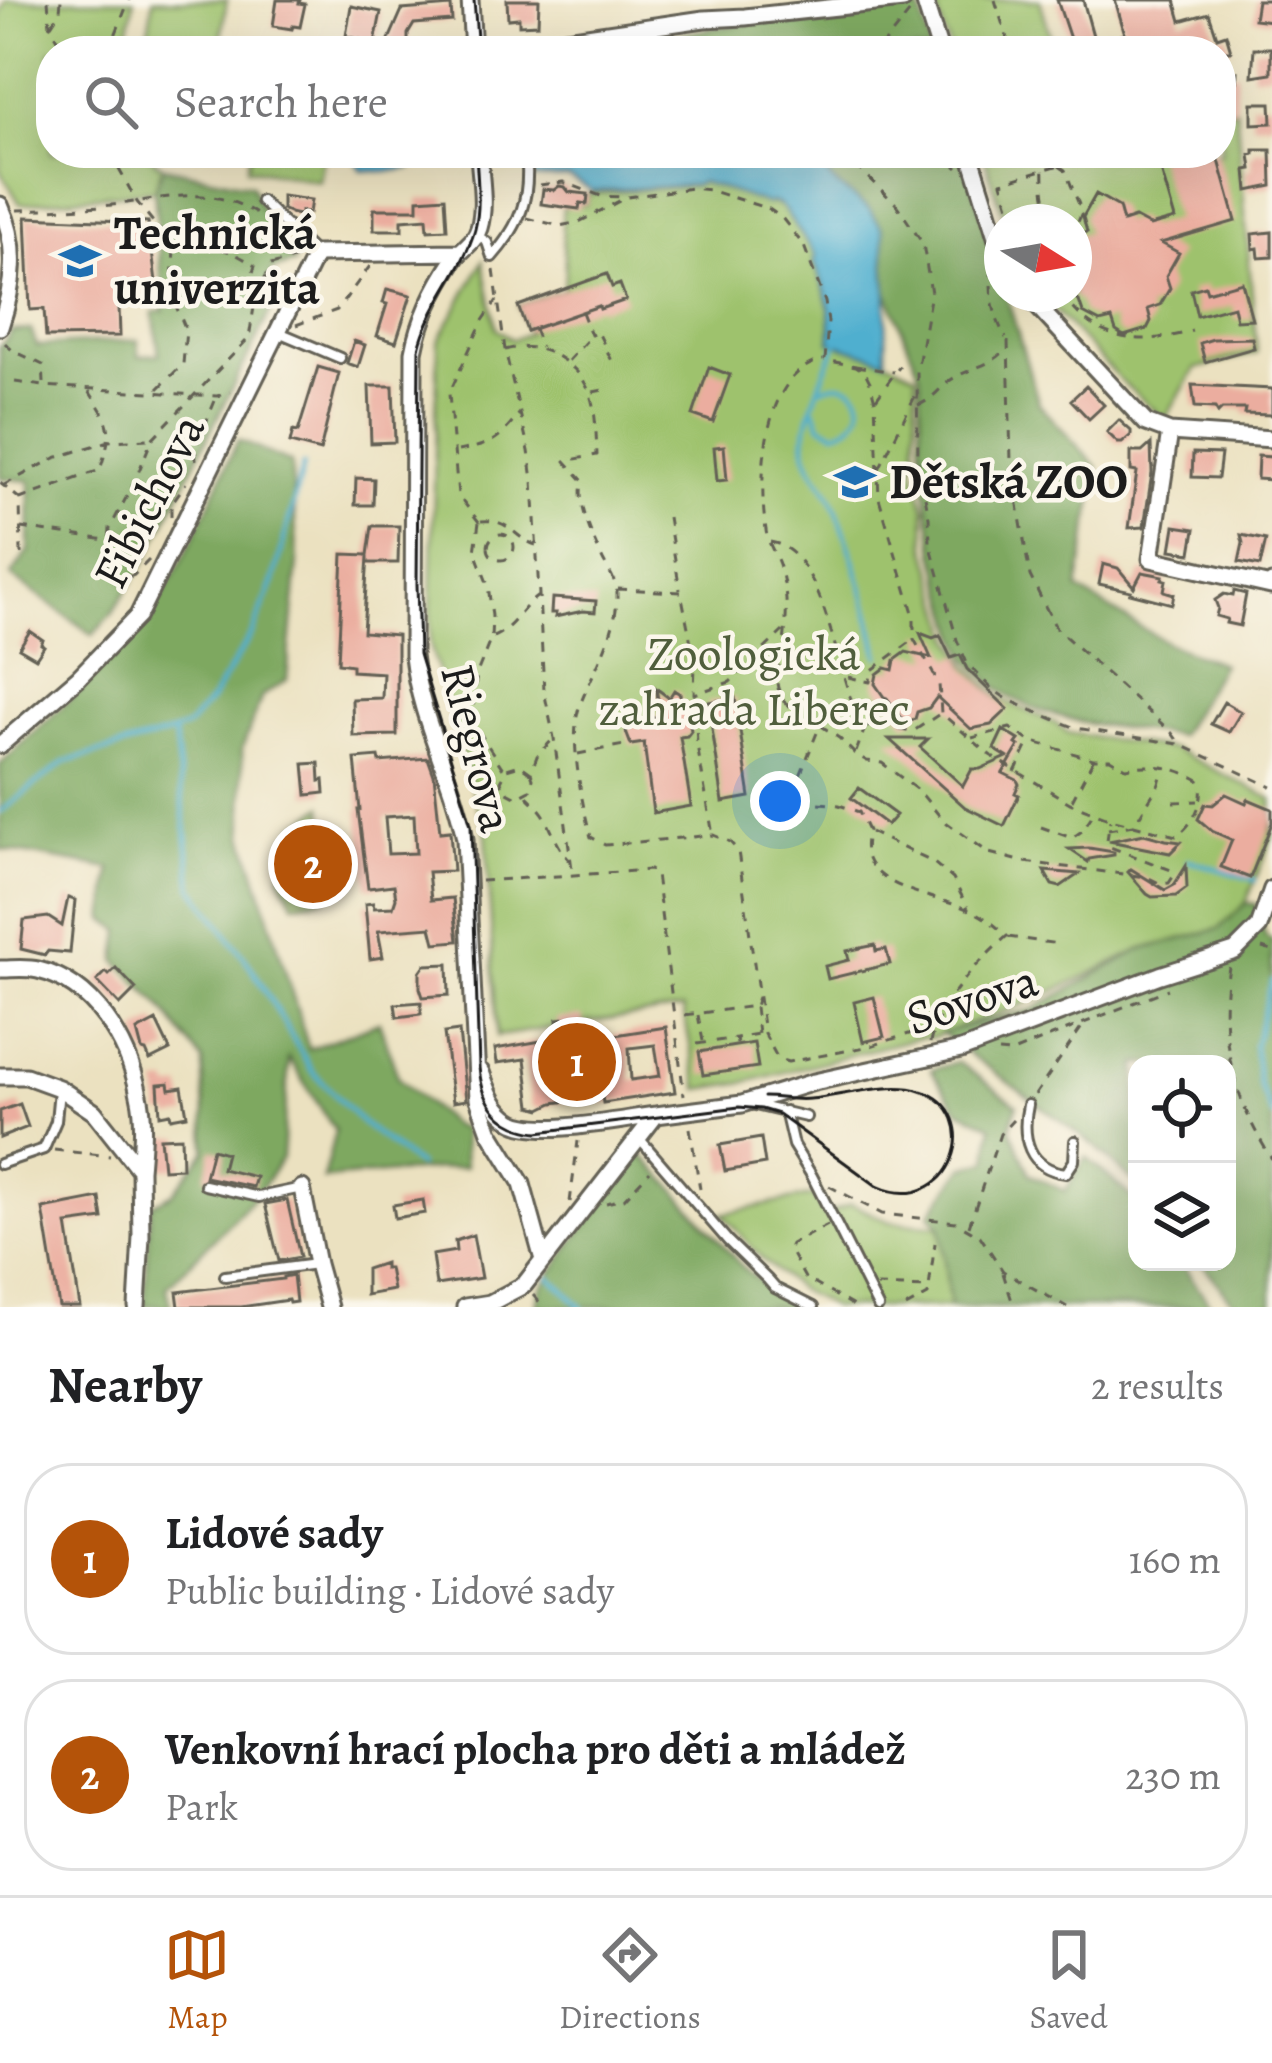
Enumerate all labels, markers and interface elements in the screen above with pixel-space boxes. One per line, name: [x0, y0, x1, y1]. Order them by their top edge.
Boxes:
search box: [36, 36, 1236, 168]
icon: search: [78, 69, 144, 135]
text: Search here: [174, 71, 388, 133]
place label: Technická univerzita: [114, 200, 320, 321]
north arrow: [984, 204, 1092, 312]
school or university icon: Technická univerzita: [57, 238, 103, 284]
street label: Fibichova: [77, 402, 221, 599]
place label: Dětská ZOO: [889, 449, 1128, 515]
school or university icon: Dětská ZOO: [832, 459, 878, 505]
park label: Zoologická zahrada Liberec: [598, 621, 910, 742]
street label: Riegrova: [424, 657, 530, 840]
your location: [750, 771, 810, 831]
pin: 2: [274, 819, 352, 909]
street label: Sovova: [898, 947, 1047, 1051]
pin: 1: [538, 1017, 616, 1107]
map controls: [1128, 1055, 1236, 1271]
button: locate: [1128, 1055, 1236, 1163]
button: layers: [1128, 1163, 1236, 1271]
text: Nearby: [48, 1350, 202, 1420]
text: 2 results: [1091, 1359, 1224, 1412]
text: Lidové sady: [165, 1502, 383, 1564]
text: 1: [83, 1533, 97, 1586]
text: 160 m: [1129, 1533, 1221, 1586]
text: Public building · Lidové sady: [165, 1564, 614, 1617]
text: Venkovní hrací plocha pro děti a mládež: [165, 1718, 906, 1780]
text: 2: [81, 1749, 99, 1802]
text: 230 m: [1125, 1749, 1221, 1802]
text: Park: [165, 1780, 238, 1833]
tab: Map: [164, 1922, 230, 2039]
tab: Directions: [559, 1922, 701, 2039]
tab: Saved: [1029, 1922, 1108, 2039]

